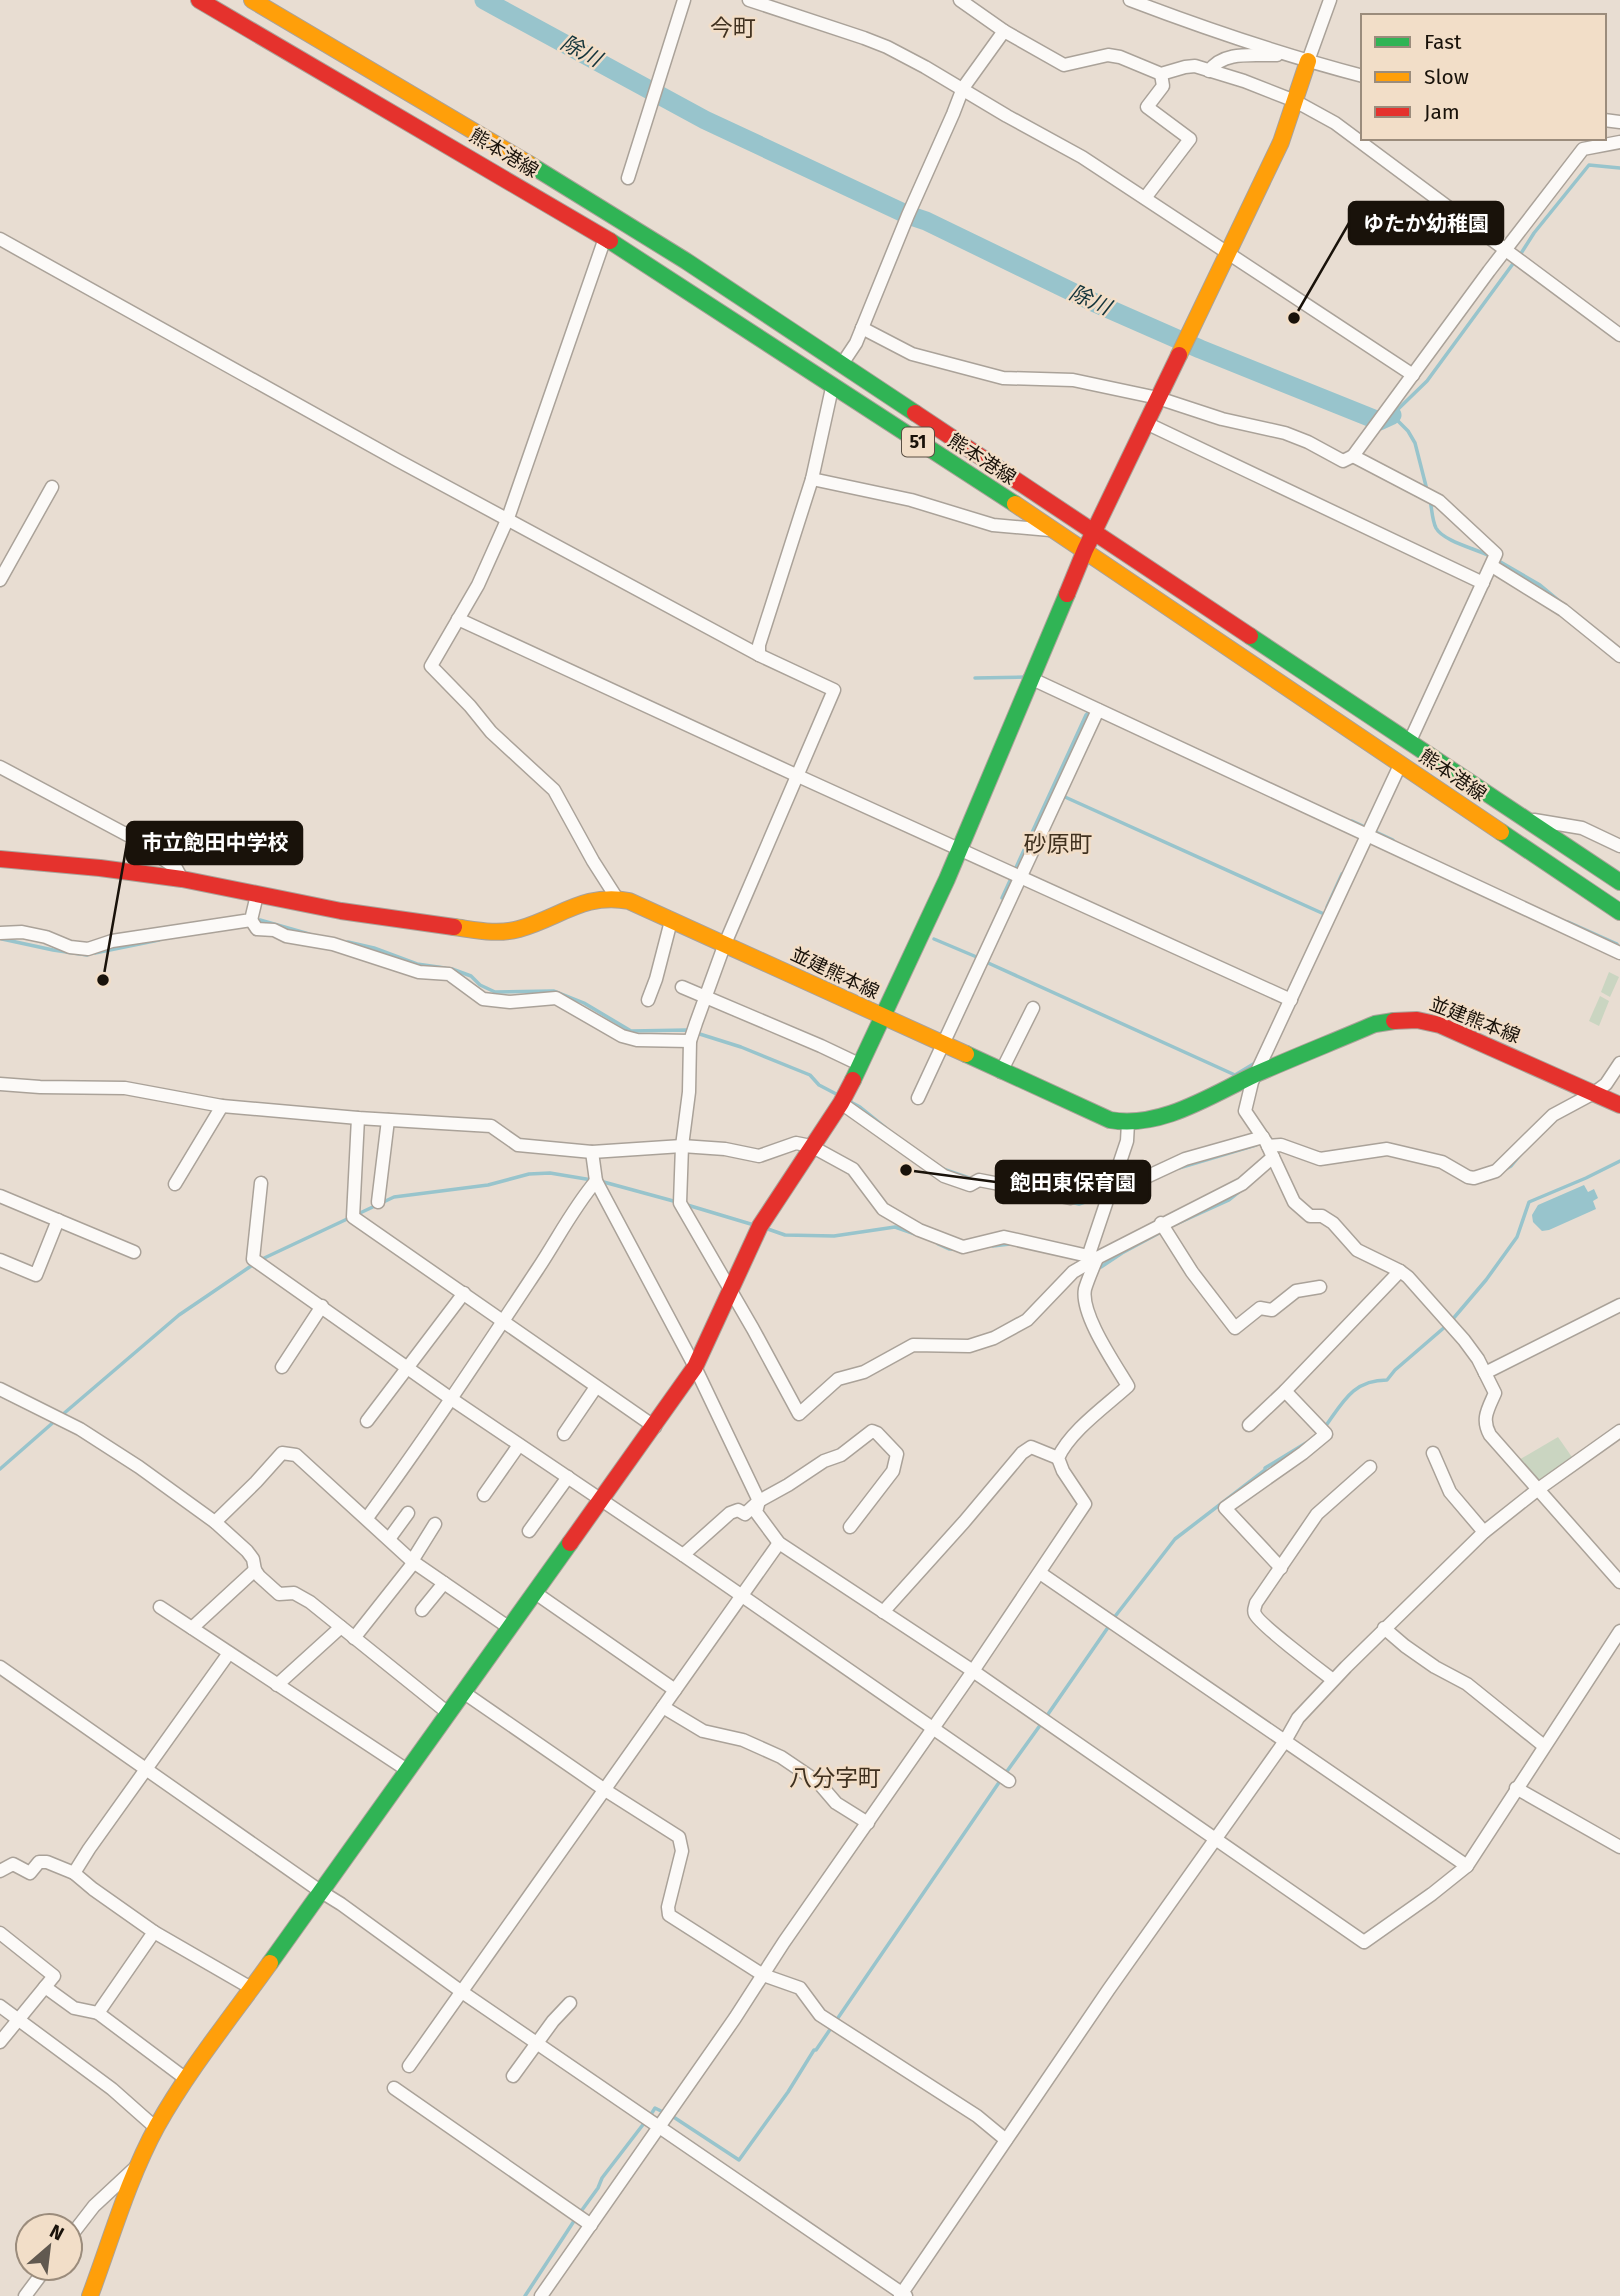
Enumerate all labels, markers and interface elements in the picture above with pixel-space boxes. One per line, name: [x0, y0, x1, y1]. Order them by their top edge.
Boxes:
district label: 今町: [710, 14, 756, 42]
legend: [1361, 14, 1606, 140]
text: Fast: [1424, 29, 1462, 55]
water label: 除川: [556, 30, 607, 73]
text: Slow: [1424, 64, 1469, 90]
text: Jam: [1424, 99, 1460, 125]
street label: 熊本港線: [465, 124, 543, 182]
callout: ゆたか幼稚園: [1349, 202, 1503, 244]
text: ゆたか幼稚園: [1363, 211, 1489, 237]
water label: 除川: [1066, 280, 1116, 321]
road number: 51: [902, 428, 934, 457]
street label: 熊本港線: [944, 429, 1020, 489]
street label: 熊本港線: [1415, 744, 1491, 806]
callout: 市立飽田中学校: [127, 822, 302, 864]
text: 市立飽田中学校: [142, 830, 289, 856]
district label: 砂原町: [1024, 830, 1093, 858]
street label: 並建熊本線: [787, 942, 883, 1004]
street label: 並建熊本線: [1427, 992, 1523, 1048]
callout: 飽田東保育園: [996, 1161, 1150, 1203]
text: 飽田東保育園: [1010, 1170, 1136, 1196]
district label: 八分字町: [789, 1764, 881, 1792]
north arrow: [14, 2212, 84, 2282]
text: N: [46, 2219, 68, 2246]

